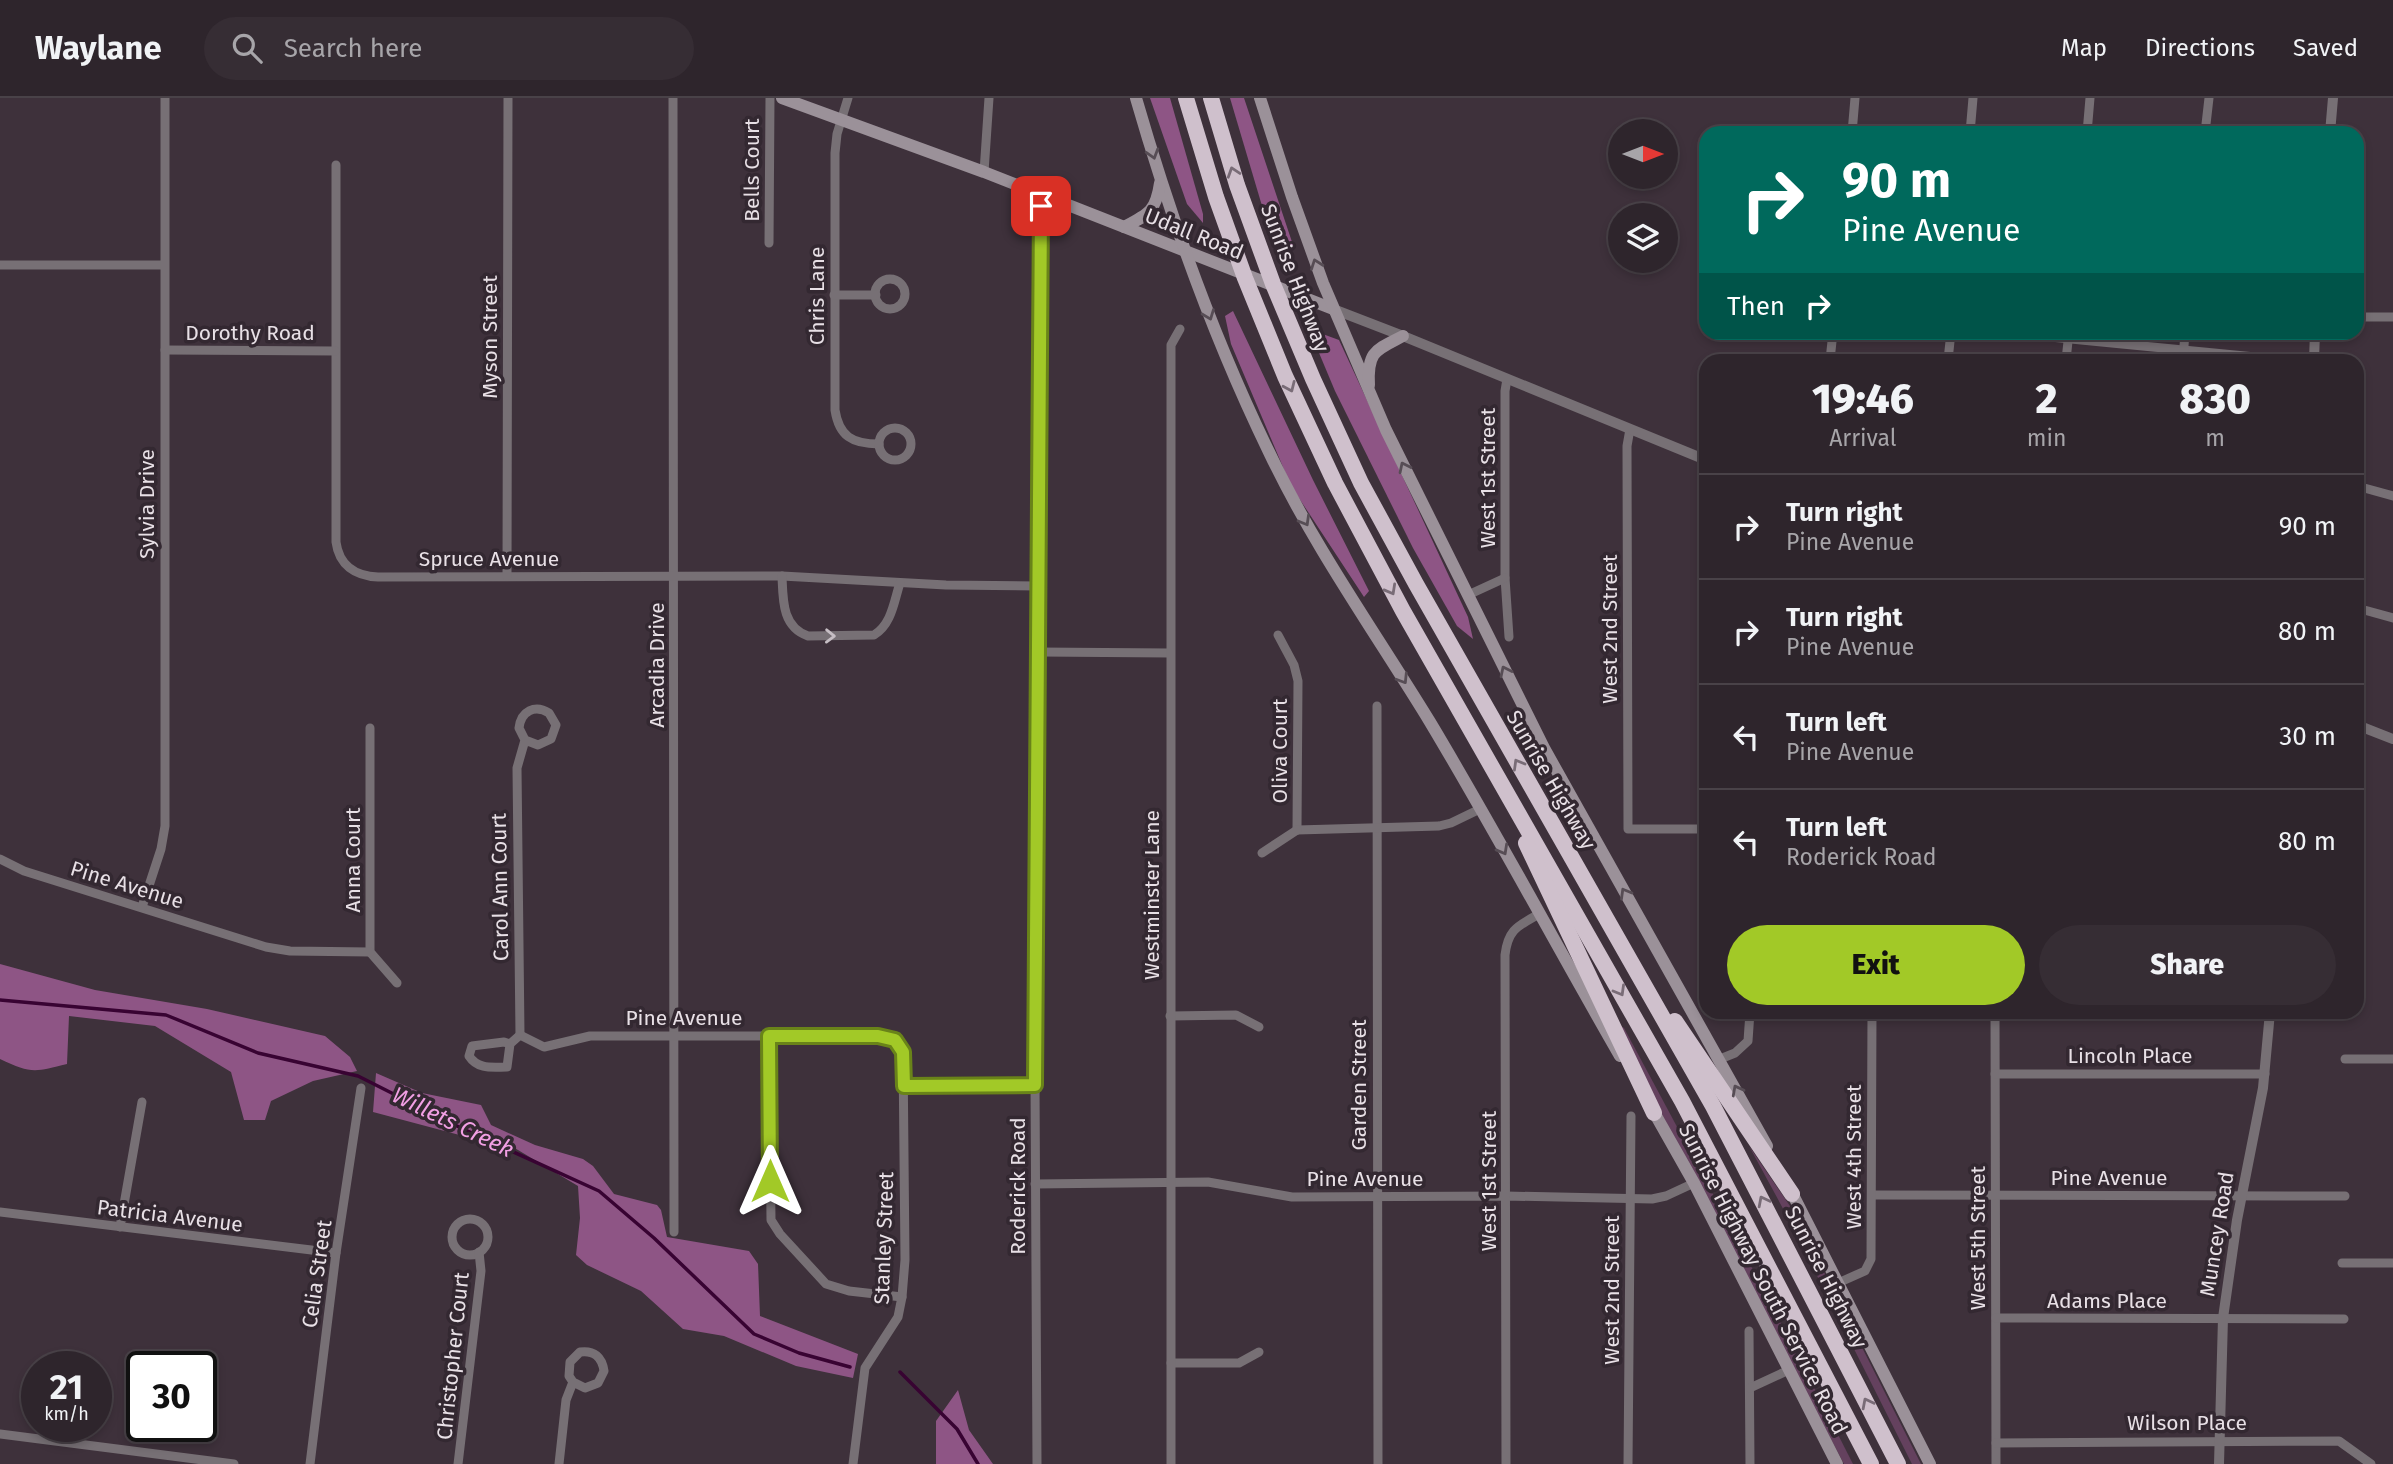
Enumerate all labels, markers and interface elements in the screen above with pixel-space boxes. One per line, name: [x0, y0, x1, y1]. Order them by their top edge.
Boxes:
search box: [204, 17, 694, 80]
text: Waylane: [35, 28, 162, 68]
icon: search: [228, 29, 266, 67]
text: Search here: [284, 33, 423, 64]
text: Map: [2061, 34, 2107, 62]
text: Directions: [2145, 34, 2255, 62]
text: Saved: [2293, 34, 2358, 62]
street label: Bells Court: [739, 118, 765, 222]
north arrow: [1608, 119, 1678, 189]
map controls: [1608, 119, 1678, 273]
one-way arrow: [1144, 147, 1159, 159]
text: 90 m: [1842, 151, 1951, 210]
icon: right: [1727, 154, 1818, 245]
one-way arrow: [1227, 166, 1241, 179]
pin: [1011, 176, 1071, 236]
icon: arrive: [1022, 187, 1060, 225]
street label: Sunrise Highway: [1255, 200, 1335, 356]
street label: Udall Road: [1141, 202, 1247, 266]
button: layers: [1608, 203, 1678, 273]
text: Pine Avenue: [1842, 211, 2021, 249]
street label: Chris Lane: [804, 247, 830, 345]
one-way arrow: [1310, 259, 1324, 271]
street label: Myson Street: [477, 275, 503, 399]
icon: right: [1799, 287, 1837, 325]
text: Then: [1727, 291, 1785, 322]
one-way arrow: [1201, 309, 1215, 321]
street label: Dorothy Road: [185, 320, 315, 346]
text: 19:46: [1812, 374, 1914, 424]
text: 2: [2036, 374, 2058, 424]
text: 830: [2179, 374, 2251, 424]
one-way arrow: [1282, 379, 1296, 392]
street label: West 1st Street: [1475, 407, 1501, 548]
text: Arrival: [1829, 424, 1897, 452]
text: min: [2027, 424, 2066, 452]
text: m: [2205, 424, 2225, 452]
street label: Sylvia Drive: [134, 449, 160, 559]
one-way arrow: [1399, 462, 1413, 474]
text: Turn right: [1786, 497, 1903, 528]
icon: right: [1727, 508, 1765, 546]
text: 90 m: [2279, 511, 2336, 542]
one-way arrow: [1297, 514, 1310, 527]
text: Pine Avenue: [1786, 528, 1914, 556]
street label: Spruce Avenue: [419, 546, 559, 572]
street label: West 2nd Street: [1597, 554, 1623, 704]
one-way arrow: [1383, 583, 1396, 595]
street label: Arcadia Drive: [644, 602, 670, 728]
text: Turn right: [1786, 602, 1903, 633]
icon: right: [1727, 613, 1765, 651]
text: 80 m: [2278, 616, 2336, 647]
one-way arrow: [825, 628, 836, 644]
text: Pine Avenue: [1786, 633, 1914, 661]
one-way arrow: [1499, 666, 1513, 678]
one-way arrow: [1394, 671, 1407, 684]
street label: Oliva Court: [1267, 698, 1293, 804]
street label: Sunrise Highway: [1501, 706, 1602, 855]
text: Turn left: [1786, 707, 1887, 738]
icon: left: [1727, 718, 1765, 756]
text: 30 m: [2279, 721, 2336, 752]
text: Pine Avenue: [1786, 738, 1914, 766]
one-way arrow: [1513, 758, 1526, 771]
street label: Anna Court: [340, 807, 366, 913]
street label: Westminster Lane: [1139, 810, 1165, 980]
street label: Carol Ann Court: [486, 812, 514, 961]
text: Turn left: [1786, 812, 1887, 843]
icon: left: [1727, 823, 1765, 861]
text: 80 m: [2278, 826, 2336, 857]
one-way arrow: [1495, 843, 1508, 856]
text: Roderick Road: [1786, 843, 1937, 871]
street label: Pine Avenue: [67, 855, 187, 915]
one-way arrow: [1620, 887, 1633, 900]
button: Exit: [1727, 925, 2025, 1005]
button: Share: [2039, 925, 2336, 1005]
one-way arrow: [1612, 983, 1625, 996]
street label: Pine Avenue: [625, 1005, 743, 1031]
street label: Garden Street: [1346, 1019, 1372, 1151]
street label: Lincoln Place: [2067, 1043, 2193, 1069]
water label: Willets Creek: [388, 1081, 518, 1163]
street label: West 4th Street: [1841, 1084, 1867, 1230]
one-way arrow: [1732, 1085, 1746, 1098]
street label: West 1st Street: [1476, 1110, 1502, 1251]
street label: Roderick Road: [1005, 1117, 1031, 1255]
street label: Sunrise Highway South Service Road: [1673, 1119, 1853, 1439]
position arrow: [733, 1144, 807, 1218]
street label: West 5th Street: [1965, 1165, 1991, 1310]
street label: Pine Avenue: [2050, 1165, 2168, 1191]
street label: Pine Avenue: [1306, 1166, 1424, 1192]
street label: Muncey Road: [2194, 1170, 2240, 1298]
street label: Stanley Street: [869, 1171, 899, 1305]
street label: Patricia Avenue: [96, 1194, 244, 1238]
one-way arrow: [1758, 1195, 1772, 1208]
street label: Sunrise Highway: [1779, 1201, 1873, 1353]
street label: West 2nd Street: [1599, 1215, 1625, 1365]
street label: Celia Street: [297, 1218, 338, 1330]
street label: Christopher Court: [431, 1270, 475, 1441]
street label: Adams Place: [2047, 1288, 2167, 1314]
speed limit sign: 30: [126, 1351, 217, 1442]
text: 21: [50, 1366, 83, 1408]
one-way arrow: [1861, 1398, 1875, 1410]
text: km/h: [44, 1403, 89, 1425]
street label: Wilson Place: [2127, 1410, 2247, 1436]

